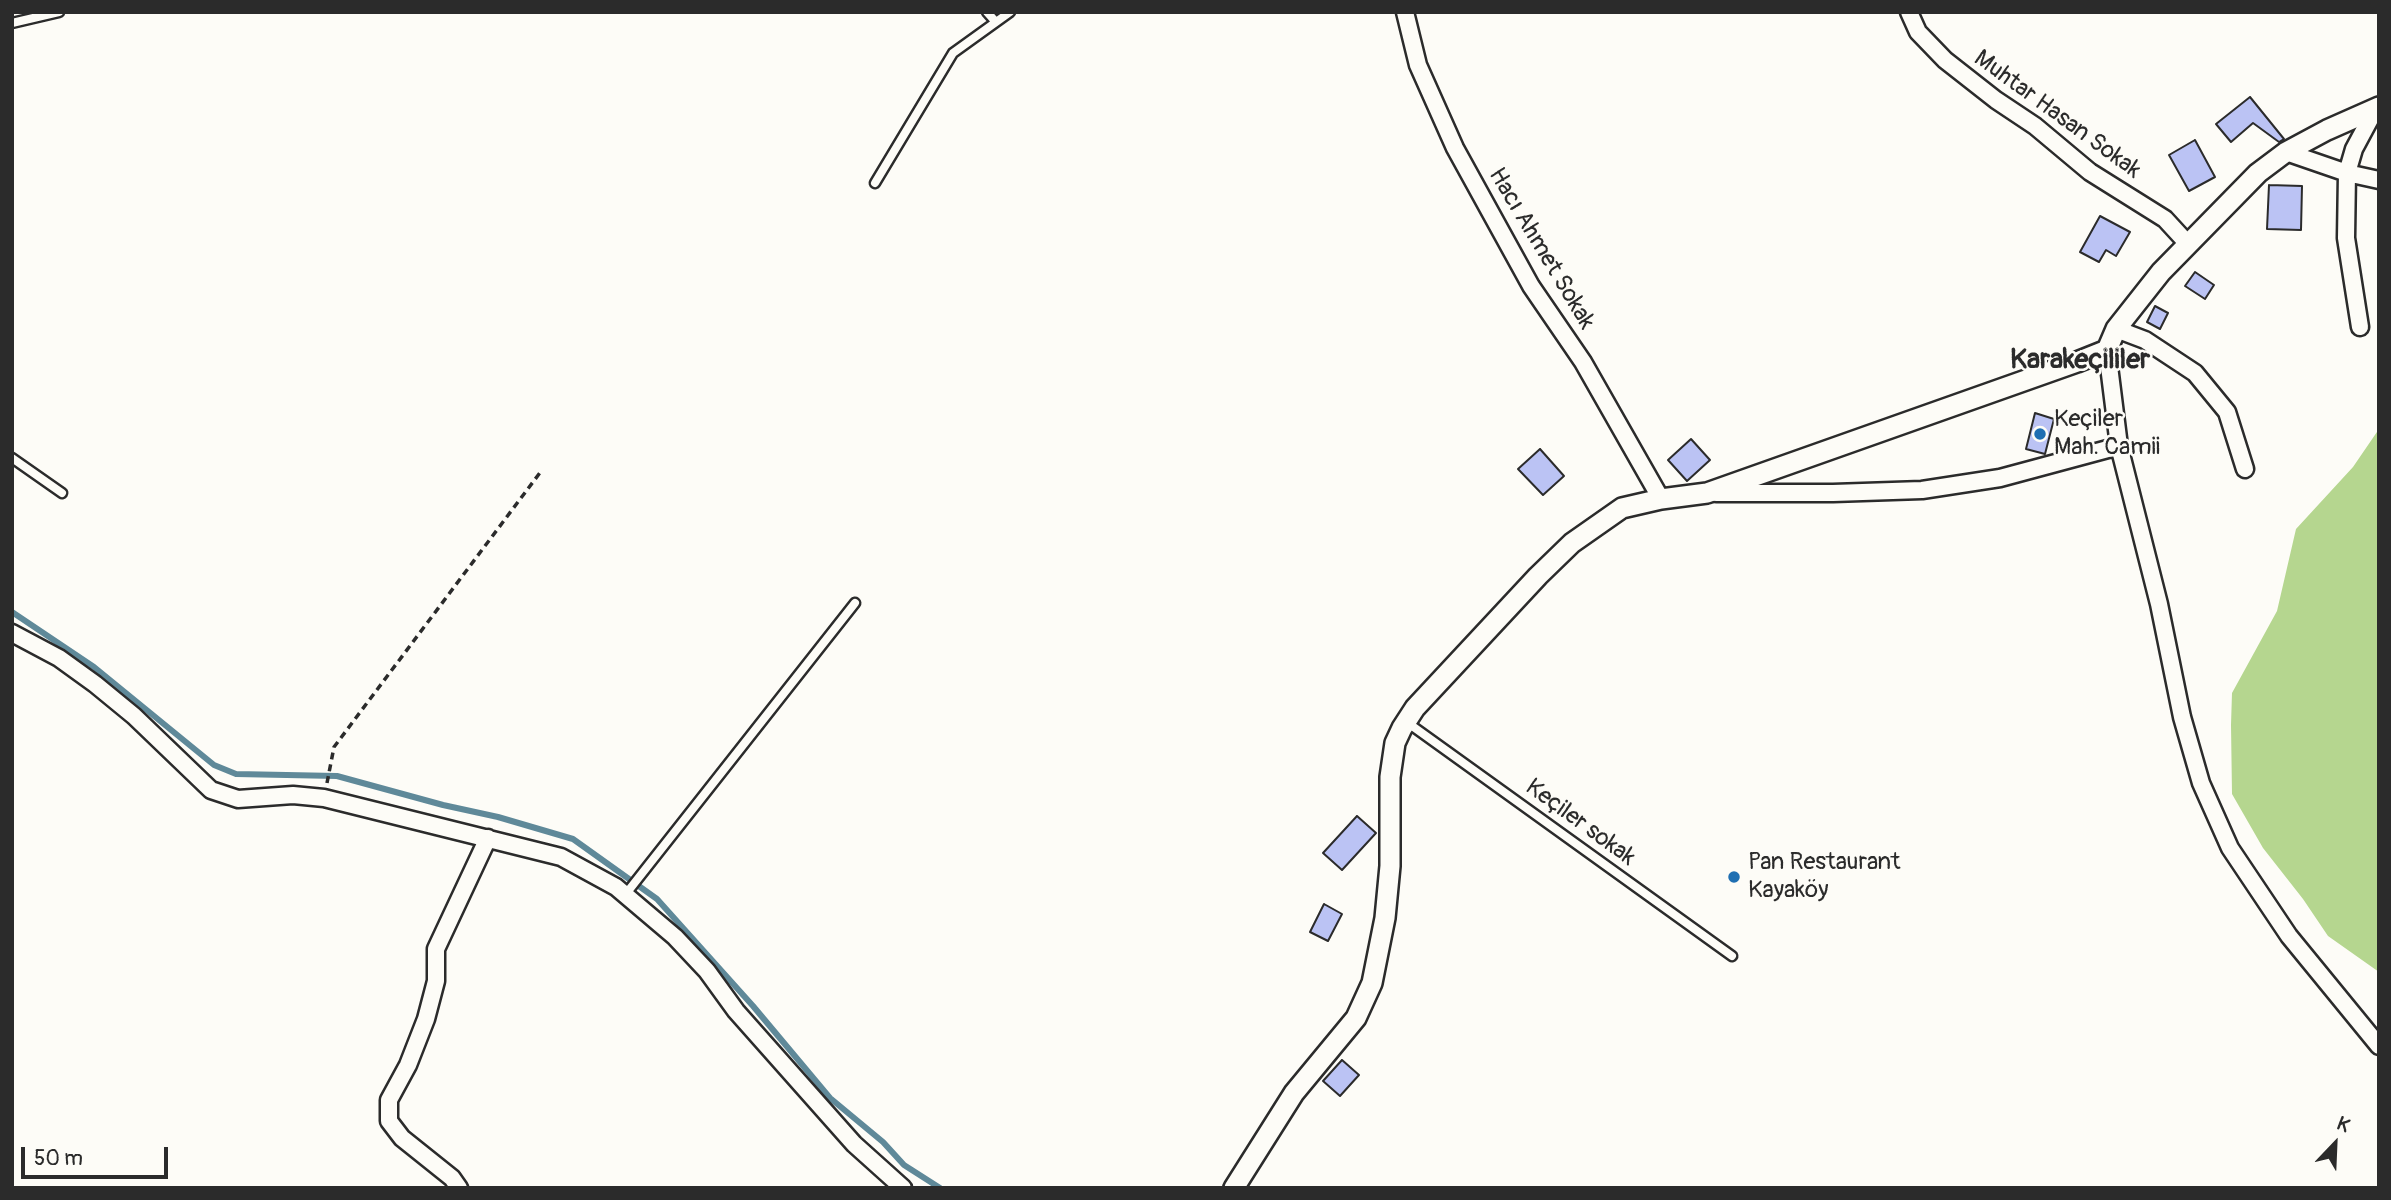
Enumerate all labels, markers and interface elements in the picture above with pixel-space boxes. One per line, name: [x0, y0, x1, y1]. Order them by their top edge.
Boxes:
street label: Muhtar Hasan Sokak: [1968, 45, 2146, 185]
street label: Hacı Ahmet Sokak: [1481, 163, 1601, 335]
district label: Karakeçililer: [2010, 344, 2150, 378]
place label: Keçiler Mah. Camii: [2054, 406, 2160, 462]
marker: Keçiler Mah. Camii: [2032, 426, 2048, 442]
street label: Keçiler sokak: [1519, 773, 1641, 873]
place label: Pan Restaurant Kayaköy: [1748, 849, 1900, 905]
marker: Pan Restaurant Kayaköy: [1726, 869, 1742, 885]
north arrow: [2300, 1109, 2370, 1179]
text: K: [2333, 1111, 2353, 1138]
scale bar: [24, 1134, 172, 1178]
text: 50 m: [34, 1145, 83, 1172]

